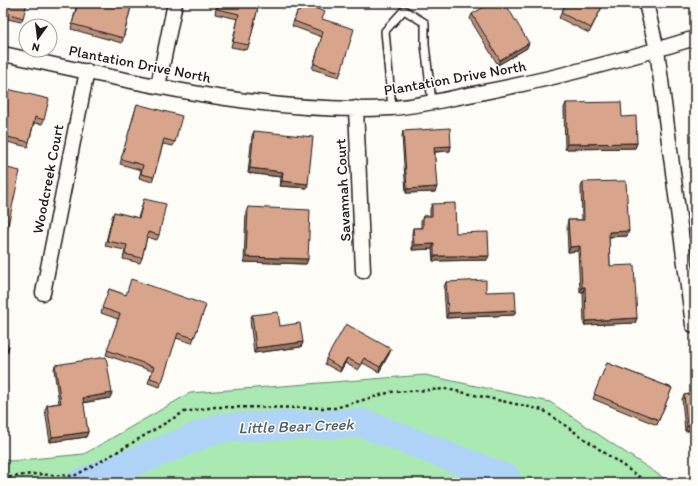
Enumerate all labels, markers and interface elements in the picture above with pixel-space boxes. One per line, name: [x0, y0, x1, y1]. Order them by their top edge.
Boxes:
north arrow: [18, 18, 58, 58]
text: N: [31, 40, 41, 54]
street label: Plantation Drive North: [67, 41, 213, 87]
street label: Plantation Drive North: [382, 57, 528, 99]
street label: Woodcreek Court: [29, 122, 68, 235]
street label: Savannah Court: [331, 138, 355, 242]
water label: Little Bear Creek: [238, 414, 355, 438]

